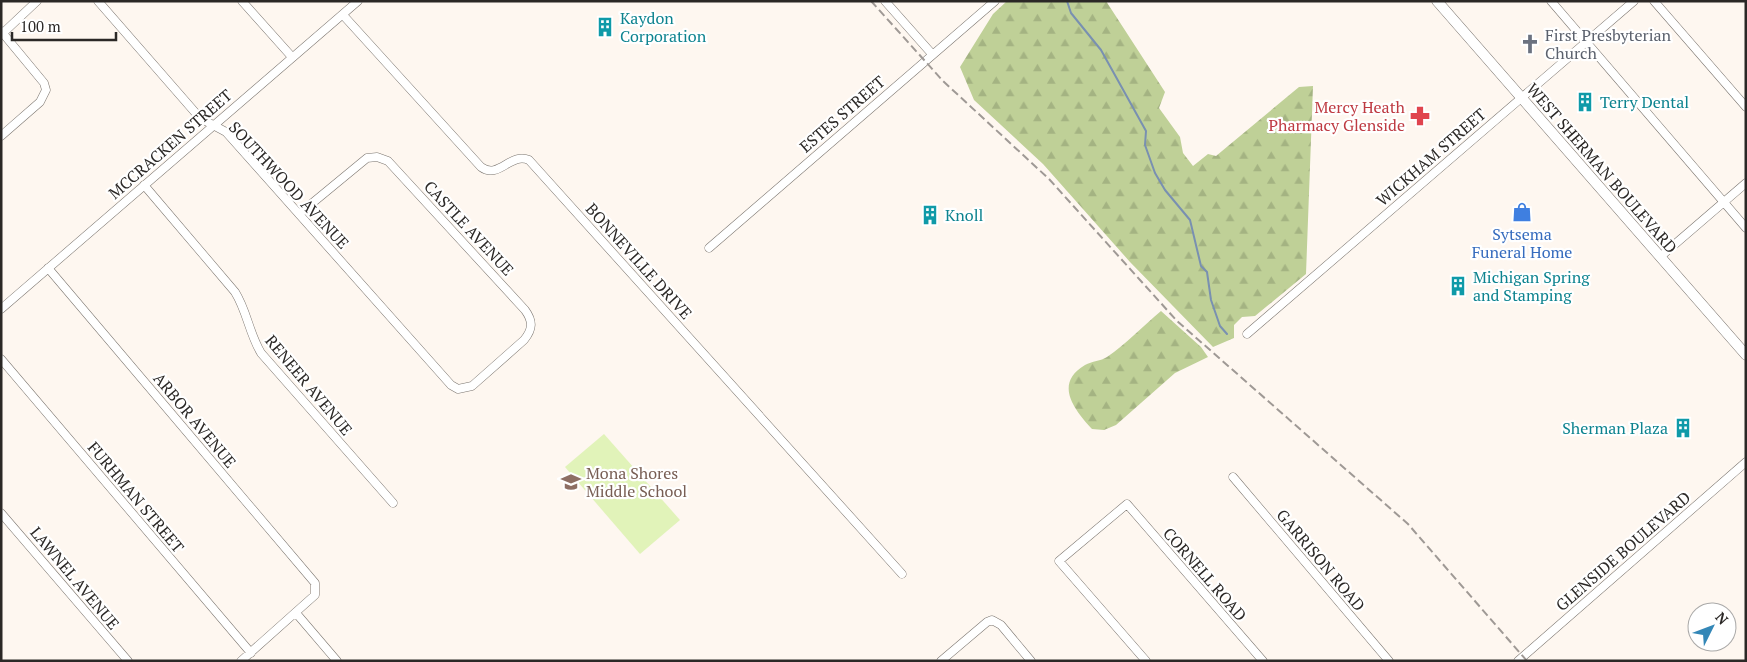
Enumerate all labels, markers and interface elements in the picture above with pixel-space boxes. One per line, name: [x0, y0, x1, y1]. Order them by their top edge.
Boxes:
place label: Kaydon Corporation: [620, 7, 707, 47]
scale bar: [12, 10, 116, 42]
text: 100 m: [20, 16, 61, 36]
building icon: Kaydon Corporation: [594, 16, 616, 38]
place label: First Presbyterian Church: [1545, 24, 1672, 64]
church icon: First Presbyterian Church: [1519, 33, 1541, 55]
street label: ESTES STREET: [794, 71, 890, 157]
street label: WEST SHERMAN BOULEVARD: [1522, 78, 1682, 258]
street label: MCCRACKEN STREET: [103, 84, 237, 204]
building icon: Terry Dental: [1574, 91, 1596, 113]
place label: Terry Dental: [1600, 91, 1689, 113]
place label: Mercy Heath Pharmacy Glenside: [1268, 96, 1406, 136]
street label: WICKHAM STREET: [1371, 103, 1491, 211]
pharmacy icon: Mercy Heath Pharmacy Glenside: [1409, 105, 1431, 127]
street label: SOUTHWOOD AVENUE: [224, 116, 354, 254]
street label: CASTLE AVENUE: [419, 176, 519, 280]
street label: BONNEVILLE DRIVE: [581, 198, 697, 324]
shop icon: Sytsema Funeral Home: [1511, 201, 1533, 223]
building icon: Knoll: [919, 204, 941, 226]
place label: Knoll: [945, 204, 984, 226]
place label: Sytsema Funeral Home: [1472, 223, 1572, 263]
place label: Michigan Spring and Stamping: [1473, 266, 1590, 306]
building icon: Michigan Spring and Stamping: [1447, 275, 1469, 297]
street label: RENEER AVENUE: [260, 330, 358, 440]
street label: ARBOR AVENUE: [149, 368, 241, 472]
place label: Sherman Plaza: [1562, 417, 1668, 439]
building icon: Sherman Plaza: [1672, 417, 1694, 439]
street label: FURHMAN STREET: [83, 437, 189, 557]
place label: Mona Shores Middle School: [586, 462, 687, 502]
school or university icon: Mona Shores Middle School: [560, 471, 582, 493]
street label: GLENSIDE BOULEVARD: [1551, 486, 1695, 616]
street label: GARRISON ROAD: [1272, 504, 1370, 616]
street label: LAWNEL AVENUE: [25, 522, 125, 634]
street label: CORNELL ROAD: [1158, 522, 1252, 626]
north arrow: [1687, 602, 1737, 652]
text: N: [1711, 608, 1733, 629]

